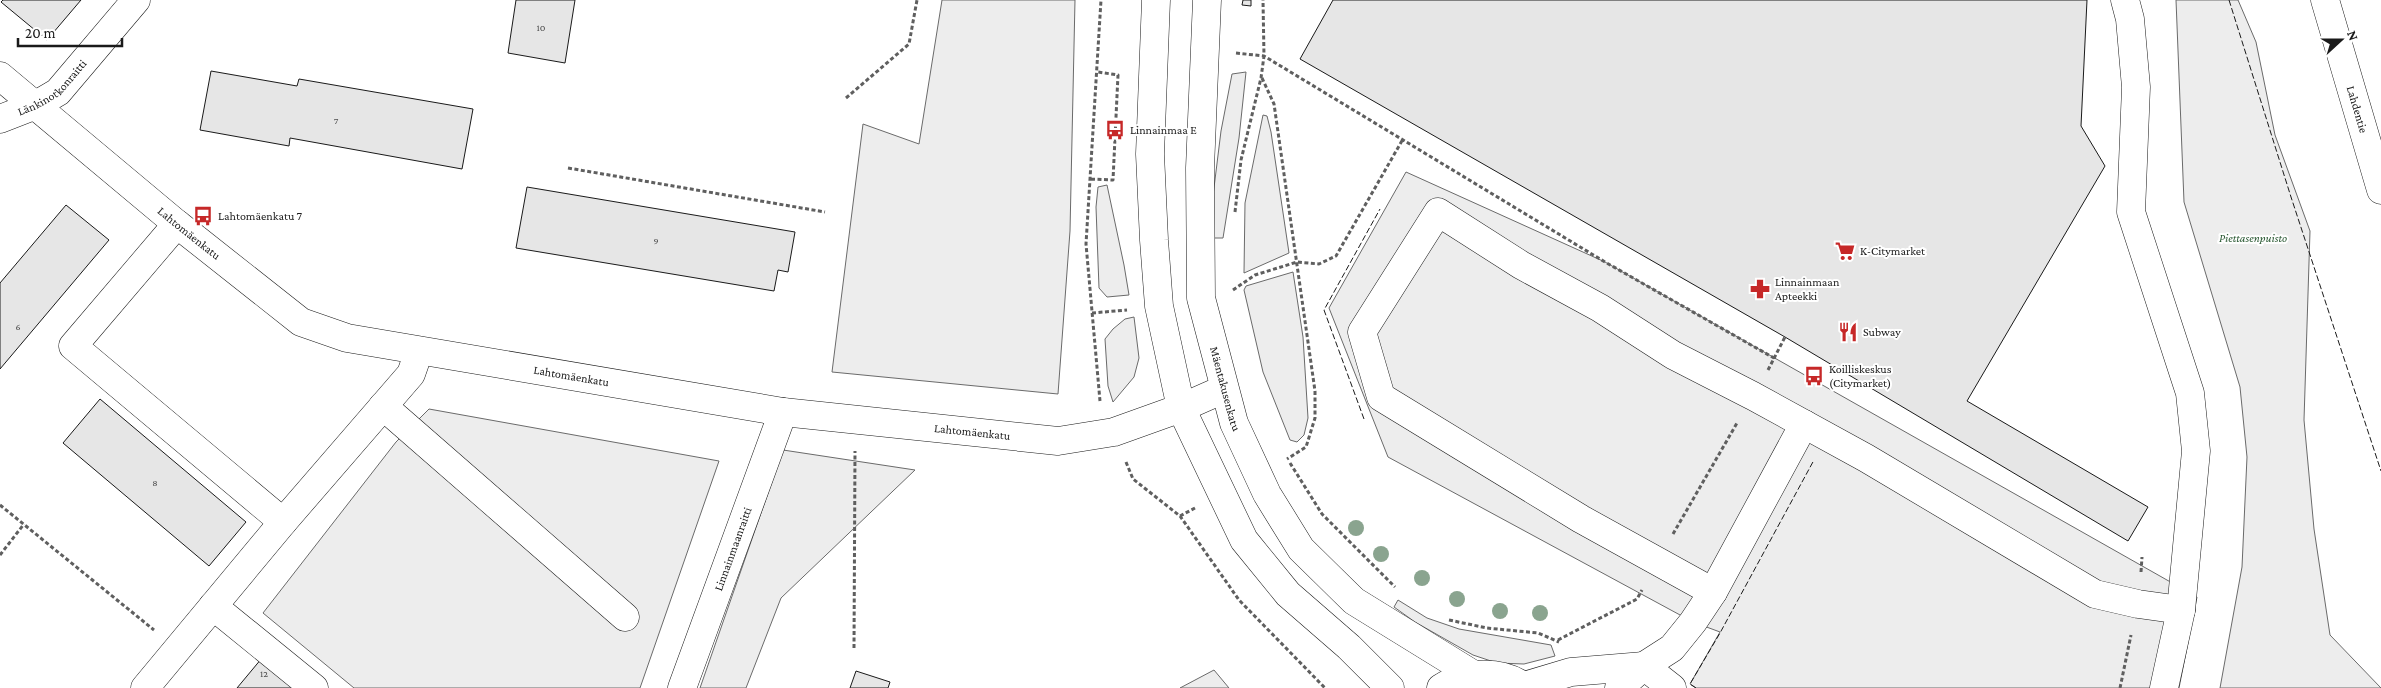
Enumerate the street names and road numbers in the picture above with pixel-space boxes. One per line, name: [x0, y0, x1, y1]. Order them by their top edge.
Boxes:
street label: Länkinotkonraitti: [16, 57, 89, 118]
street label: Lahdentie: [2344, 84, 2371, 135]
street label: Lahtomäenkatu: [155, 204, 224, 263]
street label: Mäentakusenkatu: [1207, 345, 1244, 434]
street label: Lahtomäenkatu: [532, 363, 611, 389]
street label: Lahtomäenkatu: [934, 421, 1012, 443]
street label: Linnainmaanraitti: [711, 505, 755, 593]

